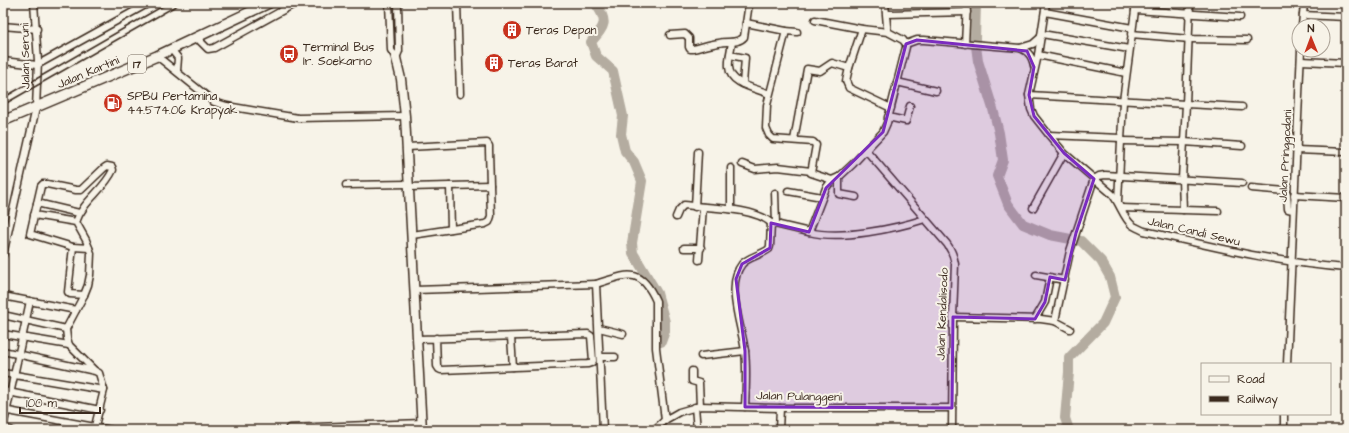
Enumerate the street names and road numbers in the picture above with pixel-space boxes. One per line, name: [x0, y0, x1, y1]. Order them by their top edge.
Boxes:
street label: Jalan Seruni: [16, 23, 35, 89]
street label: Jalan Kartini: [55, 52, 122, 93]
road number: 17: [128, 55, 146, 73]
street label: Jalan Pringgodani: [1275, 109, 1297, 203]
street label: Jalan Candi Sewu: [1146, 213, 1242, 250]
street label: Jalan Kendalisodo: [932, 267, 953, 361]
street label: Jalan Pulanggeni: [756, 387, 842, 407]

